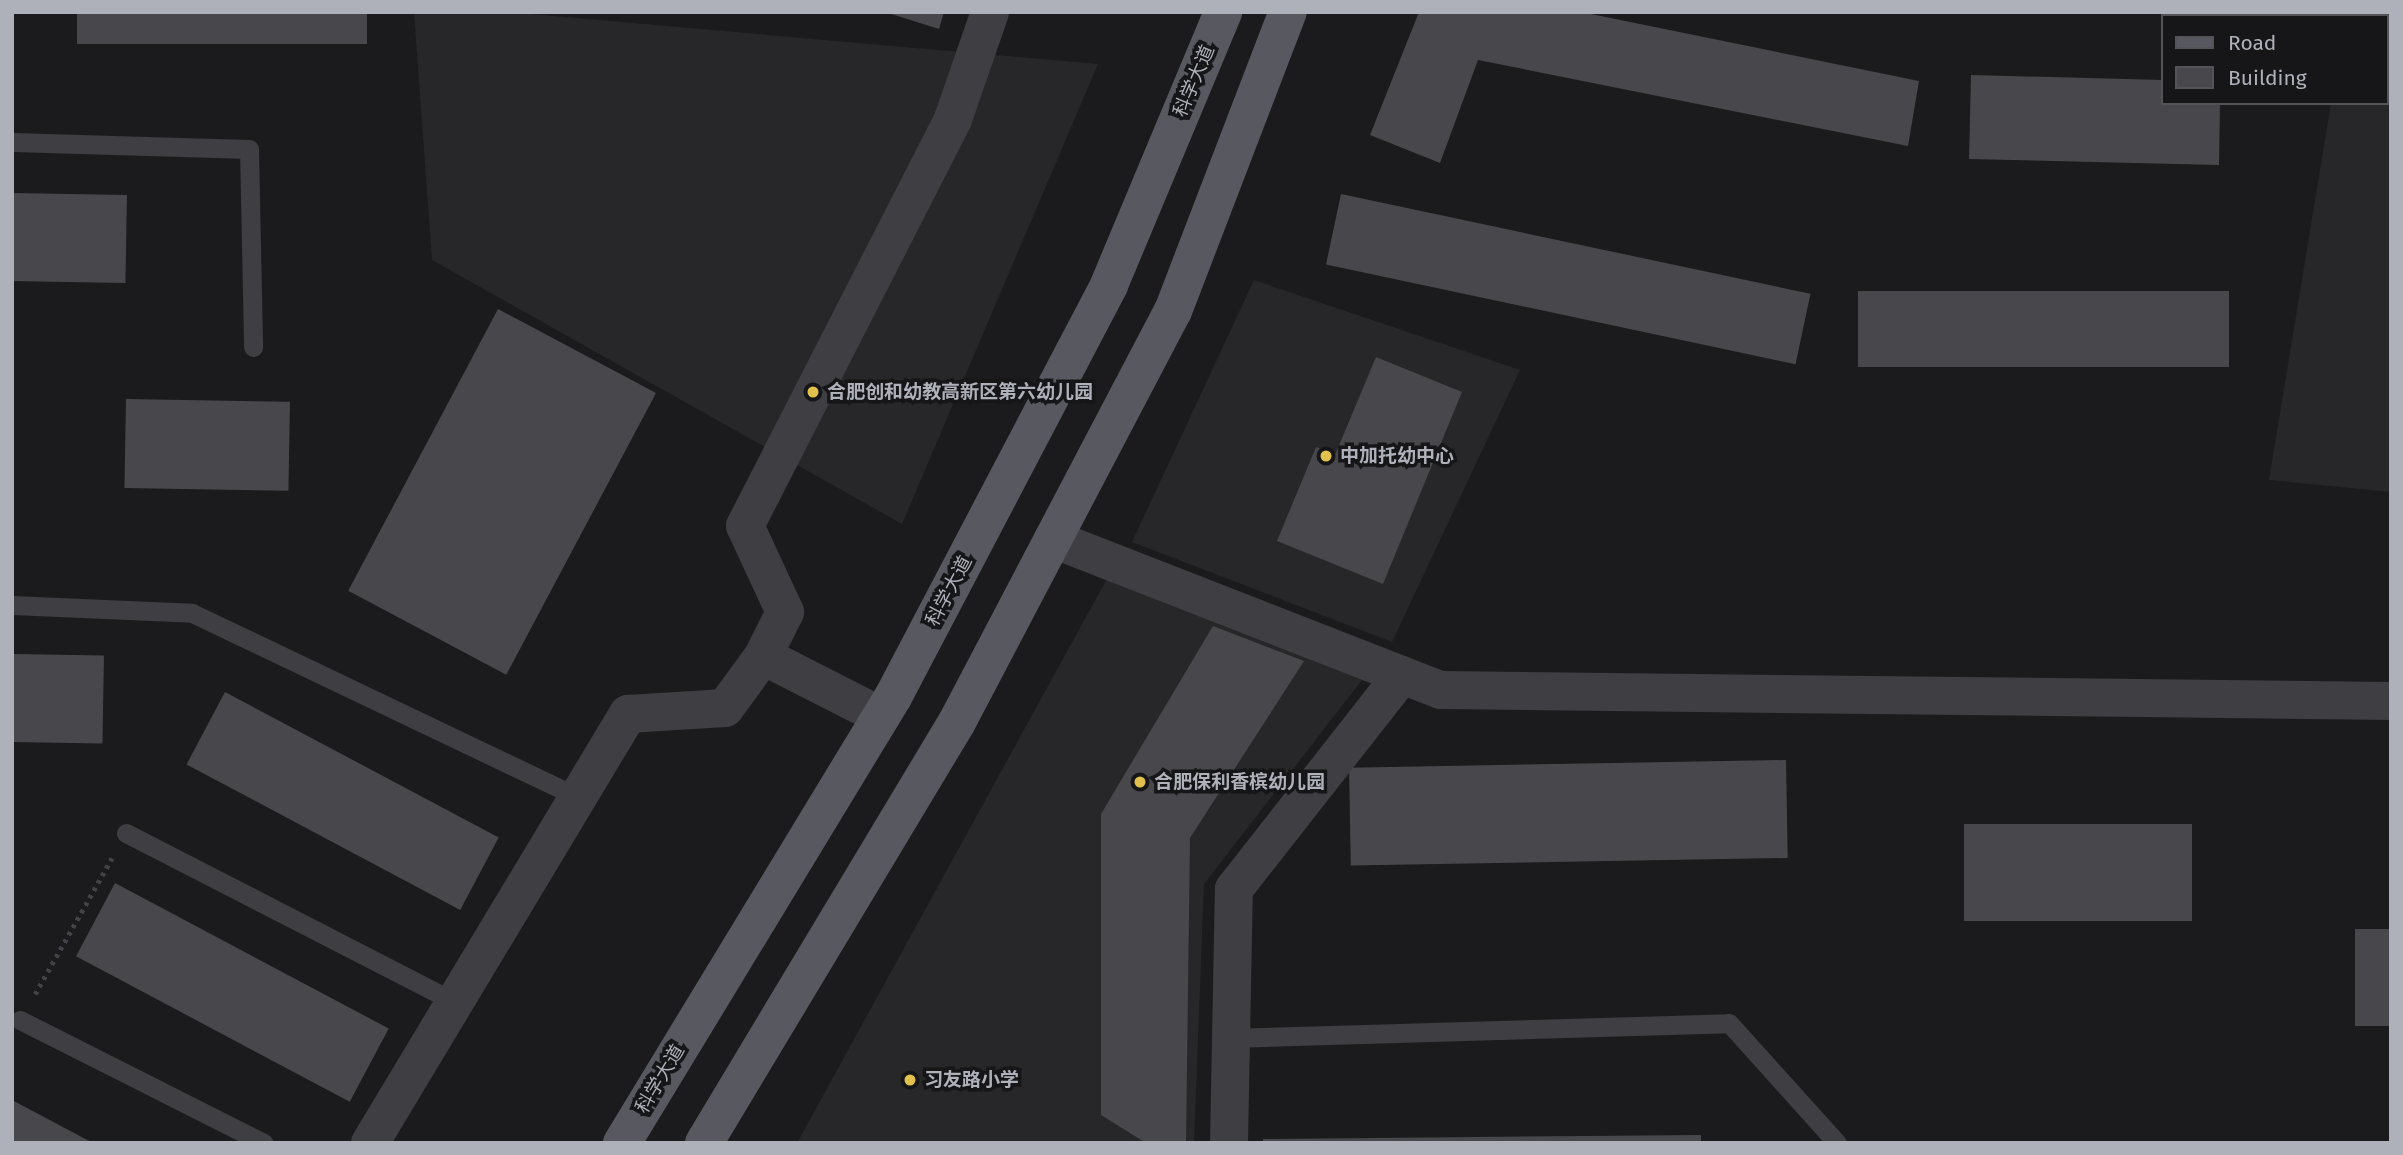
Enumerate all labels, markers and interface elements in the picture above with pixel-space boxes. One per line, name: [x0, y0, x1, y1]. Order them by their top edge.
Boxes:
legend: [2162, 14, 2389, 105]
text: Road: [2228, 30, 2276, 56]
street label: 科学大道: [1169, 42, 1219, 120]
text: Building: [2228, 65, 2307, 91]
place label: 合肥创和幼教高新区第六幼儿园: [827, 381, 1093, 403]
marker: 合肥创和幼教高新区第六幼儿园: [805, 384, 821, 400]
place label: 中加托幼中心: [1340, 445, 1454, 467]
marker: 中加托幼中心: [1318, 448, 1334, 464]
street label: 科学大道: [921, 552, 977, 630]
place label: 合肥保利香槟幼儿园: [1154, 771, 1325, 793]
marker: 合肥保利香槟幼儿园: [1132, 774, 1148, 790]
street label: 科学大道: [631, 1041, 689, 1117]
place label: 习友路小学: [924, 1069, 1019, 1091]
marker: 习友路小学: [902, 1072, 918, 1088]

